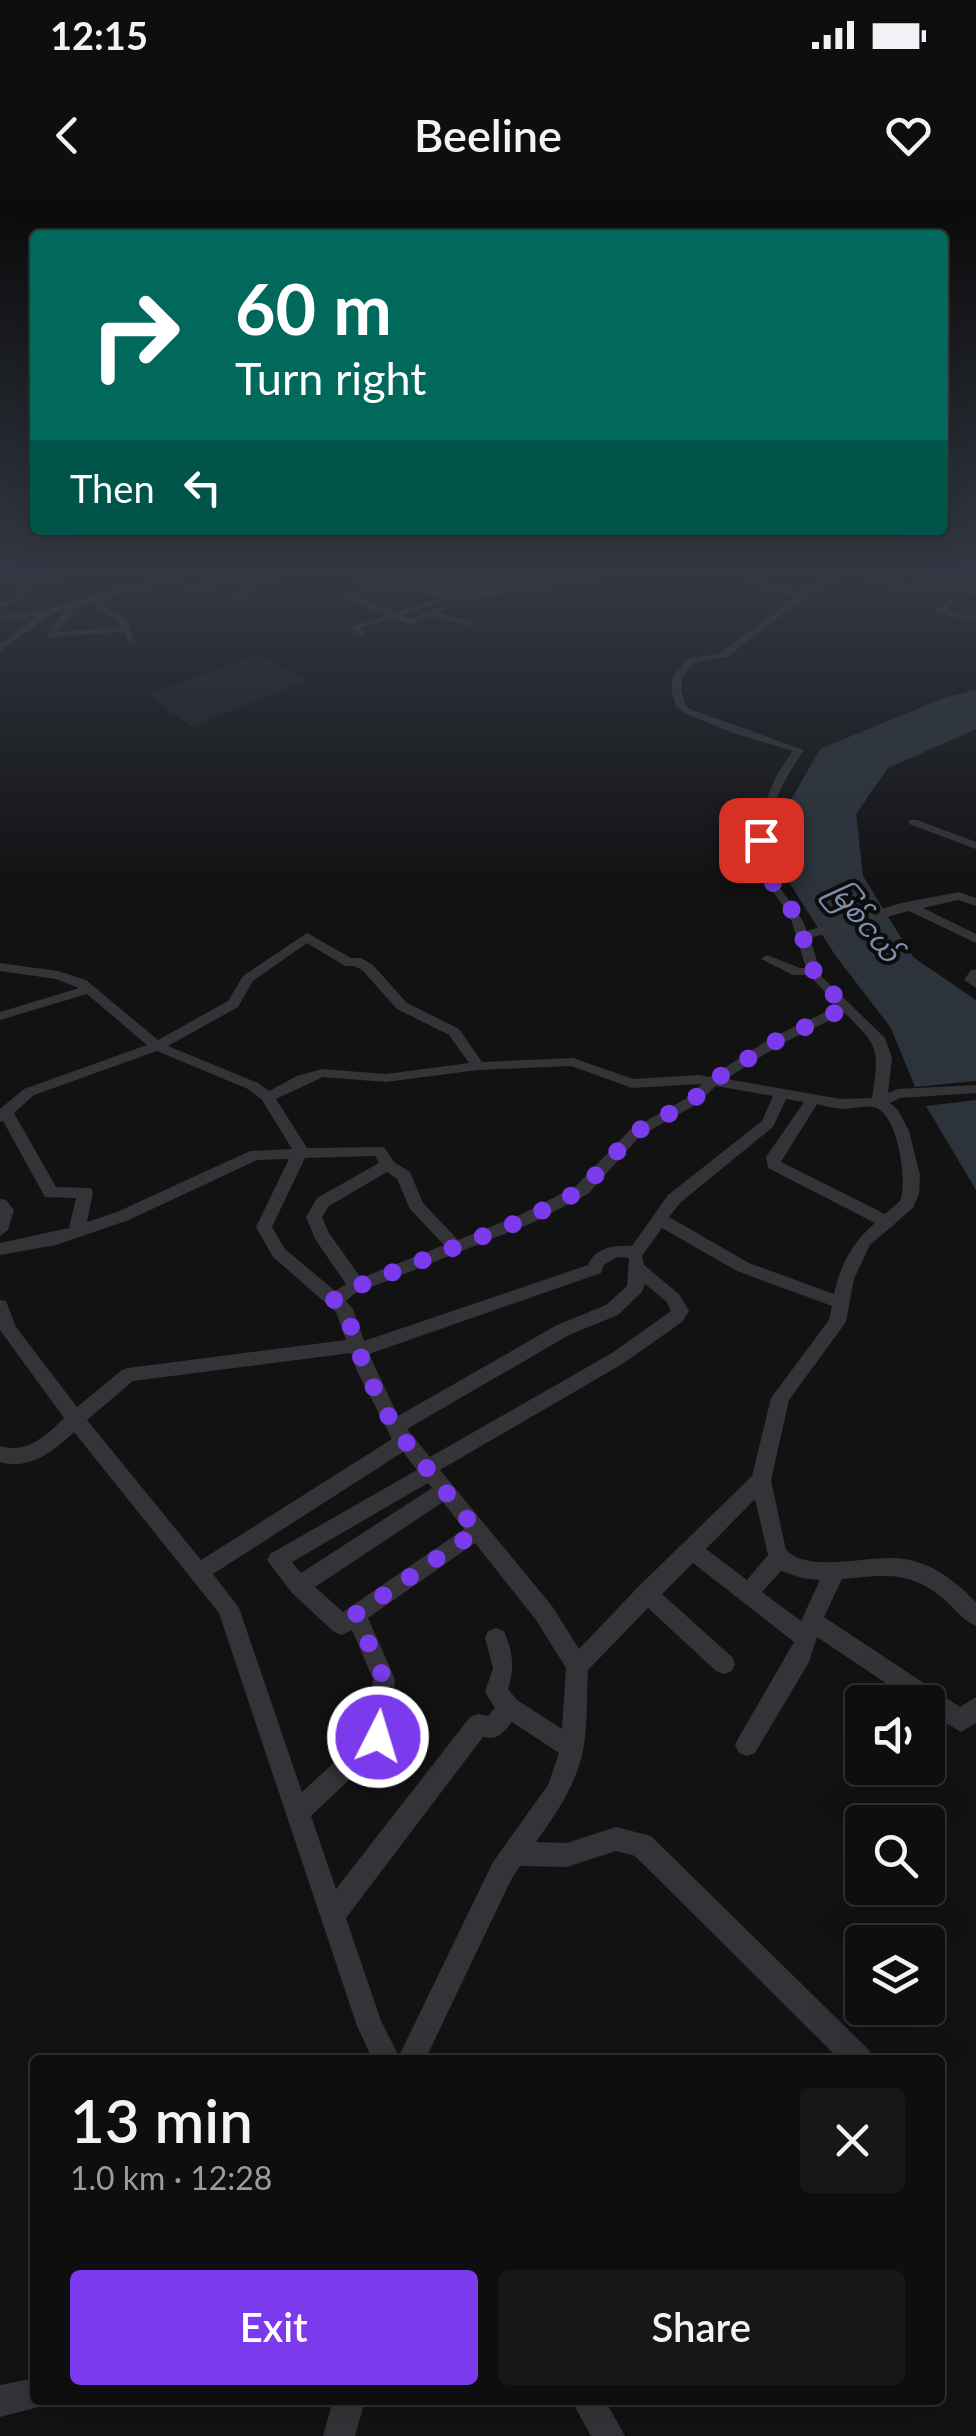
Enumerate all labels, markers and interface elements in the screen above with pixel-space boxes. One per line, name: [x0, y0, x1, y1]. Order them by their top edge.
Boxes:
text: 12:15: [50, 12, 148, 58]
icon: back: [40, 108, 95, 163]
text: Beeline: [414, 108, 562, 162]
icon: heart: [881, 108, 936, 163]
text: 60 m: [235, 266, 392, 350]
icon: right: [70, 270, 200, 400]
text: Turn right: [235, 351, 426, 405]
icon: left: [175, 460, 230, 515]
text: Then: [70, 465, 155, 511]
pin: [719, 798, 804, 883]
icon: arrive: [734, 813, 789, 868]
water label: မြစ်ငယ်: [816, 873, 910, 975]
position arrow: [326, 1685, 430, 1789]
map controls: [845, 1685, 945, 2025]
button: sound: [845, 1685, 945, 1785]
button: search: [845, 1805, 945, 1905]
button: layers: [845, 1925, 945, 2025]
text: 13 min: [70, 2084, 253, 2156]
button: close: [800, 2088, 905, 2193]
text: 1.0 km · 12:28: [70, 2158, 272, 2197]
button: Exit: [70, 2270, 478, 2385]
button: Share: [498, 2270, 905, 2385]

